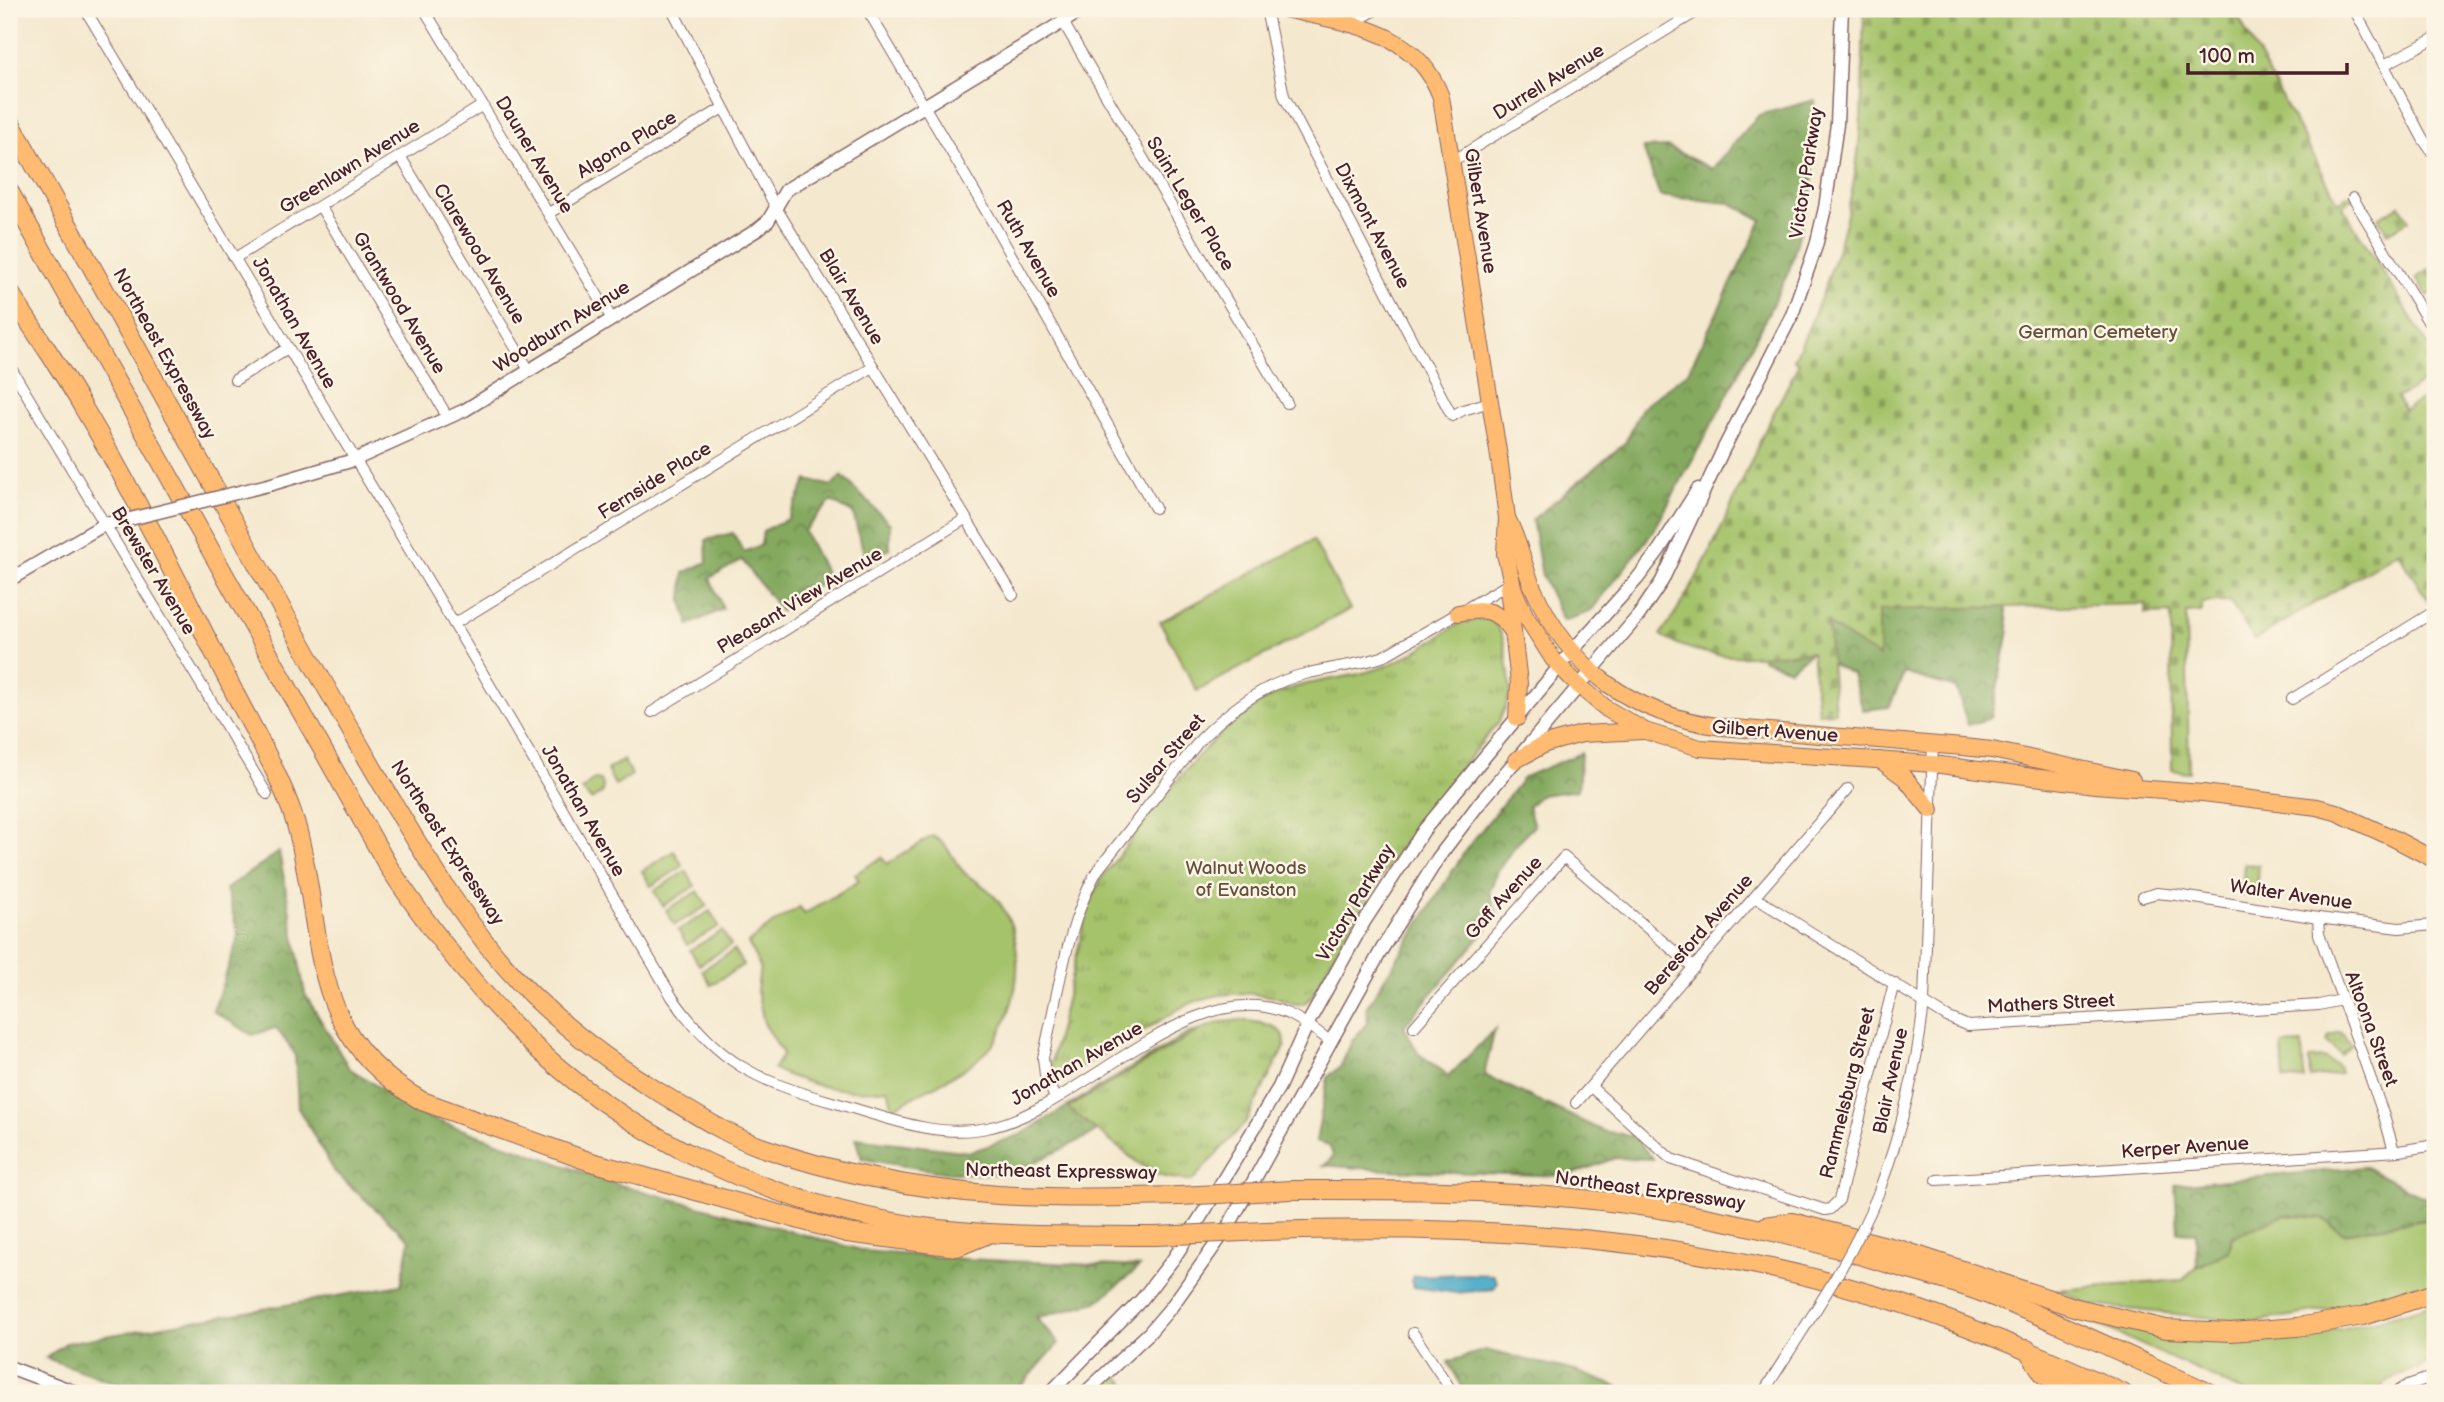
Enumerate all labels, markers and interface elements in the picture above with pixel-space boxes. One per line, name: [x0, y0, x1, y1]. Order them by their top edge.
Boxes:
scale bar: [2188, 32, 2348, 76]
street label: Durrell Avenue: [1489, 39, 1609, 125]
text: 100 m: [2199, 44, 2255, 69]
street label: Dauner Avenue: [490, 92, 578, 218]
street label: Victory Parkway: [1785, 105, 1829, 240]
street label: Algona Place: [573, 106, 681, 184]
street label: Greenlawn Avenue: [276, 115, 424, 219]
street label: Saint Leger Place: [1141, 133, 1239, 275]
street label: Gilbert Avenue: [1459, 147, 1501, 275]
street label: Dixmont Avenue: [1329, 159, 1415, 293]
street label: Clarewood Avenue: [428, 179, 530, 329]
street label: Ruth Avenue: [991, 196, 1065, 302]
street label: Grantwood Avenue: [347, 228, 451, 378]
street label: Blair Avenue: [813, 245, 889, 349]
street label: Jonathan Avenue: [247, 253, 341, 393]
street label: Northeast Expressway: [107, 265, 221, 444]
street label: Woodburn Avenue: [490, 276, 634, 378]
park label: German Cemetery: [2018, 321, 2178, 344]
street label: Fernside Place: [594, 437, 716, 525]
street label: Brewster Avenue: [106, 503, 200, 639]
street label: Pleasant View Avenue: [713, 543, 887, 659]
street label: Sulsar Street: [1122, 709, 1210, 809]
street label: Gilbert Avenue: [1711, 716, 1839, 748]
street label: Jonathan Avenue: [536, 741, 630, 881]
street label: Northeast Expressway: [385, 756, 509, 930]
street label: Victory Parkway: [1312, 840, 1400, 966]
street label: Gaff Avenue: [1461, 852, 1547, 944]
park label: Walnut Woods of Evanston: [1186, 857, 1306, 902]
street label: Beresford Avenue: [1640, 869, 1758, 1001]
street label: Walter Avenue: [2228, 875, 2354, 915]
street label: Altoona Street: [2339, 968, 2403, 1090]
street label: Mathers Street: [1987, 989, 2116, 1019]
street label: Rammelsburg Street: [1816, 1005, 1880, 1181]
street label: Jonathan Avenue: [1007, 1017, 1147, 1111]
street label: Blair Avenue: [1869, 1026, 1913, 1136]
street label: Kerper Avenue: [2120, 1132, 2250, 1164]
street label: Northeast Expressway: [965, 1159, 1157, 1185]
street label: Northeast Expressway: [1553, 1166, 1747, 1216]

